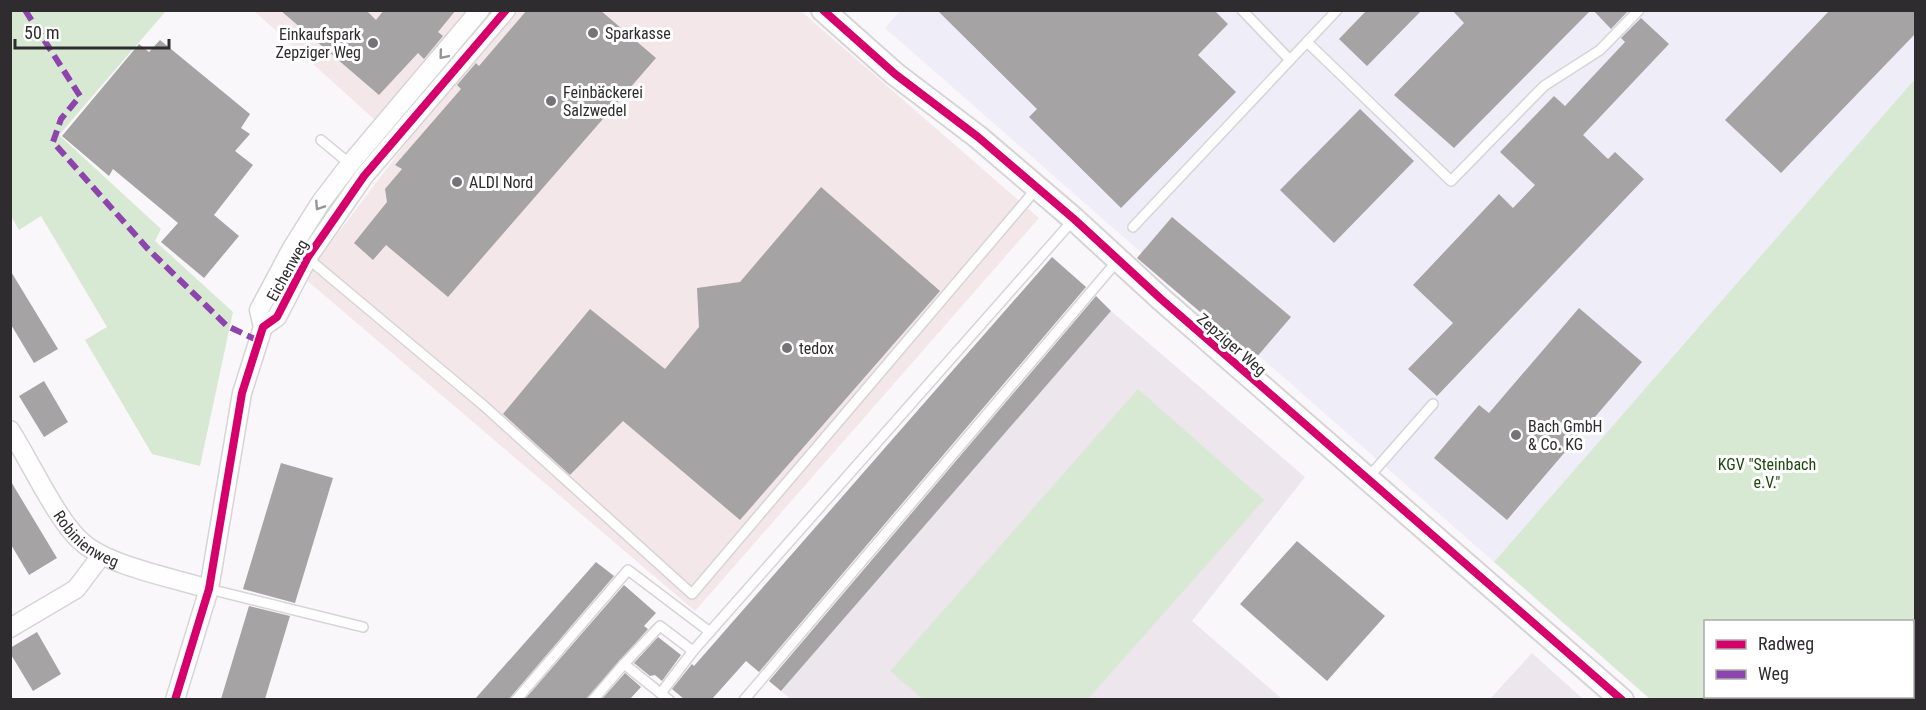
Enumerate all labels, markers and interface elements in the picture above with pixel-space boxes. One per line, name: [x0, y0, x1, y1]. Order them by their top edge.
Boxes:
scale bar: [15, 12, 170, 50]
text: 50 m: [24, 22, 59, 43]
place label: Sparkasse: [605, 24, 671, 43]
place label: Einkaufspark Zepziger Weg: [276, 25, 362, 62]
marker: Sparkasse: [586, 26, 600, 40]
marker: Einkaufspark Zepziger Weg: [366, 36, 380, 50]
one-way arrow: [439, 48, 450, 59]
place label: Feinbäckerei Salzwedel: [563, 83, 643, 120]
marker: Feinbäckerei Salzwedel: [544, 94, 558, 108]
place label: ALDI Nord: [469, 173, 533, 192]
marker: ALDI Nord: [450, 175, 464, 189]
one-way arrow: [315, 199, 326, 210]
street label: Eichenweg: [263, 236, 312, 304]
street label: Zepziger Weg: [1193, 309, 1270, 380]
place label: tedox: [799, 339, 834, 358]
marker: tedox: [780, 341, 794, 355]
place label: Bach GmbH & Co. KG: [1528, 417, 1603, 454]
marker: Bach GmbH & Co. KG: [1509, 428, 1523, 442]
park label: KGV "Steinbach e.V.": [1718, 455, 1816, 492]
street label: Robinienweg: [49, 507, 121, 571]
legend: [1704, 620, 1914, 698]
text: Radweg: [1758, 633, 1814, 654]
text: Weg: [1758, 663, 1789, 684]

